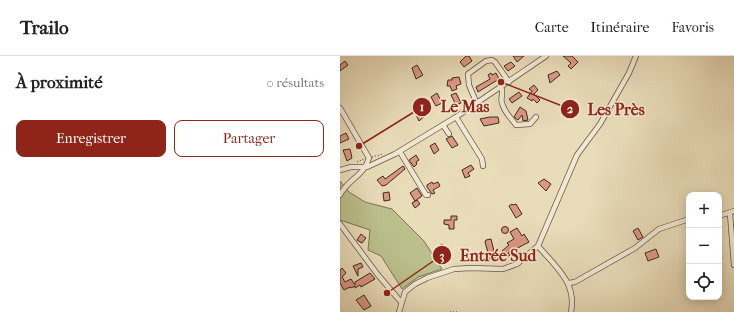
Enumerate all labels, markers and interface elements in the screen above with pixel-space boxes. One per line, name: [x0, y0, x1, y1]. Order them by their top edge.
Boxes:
text: Trailo: [20, 17, 69, 39]
text: Carte: [535, 19, 569, 36]
text: Itinéraire: [591, 19, 649, 36]
text: Favoris: [671, 19, 714, 36]
text: À proximité: [16, 72, 103, 92]
text: 0 résultats: [266, 75, 324, 90]
callout: Le Mas: [412, 93, 497, 121]
callout: Les Près: [560, 95, 653, 123]
text: Le Mas: [440, 97, 490, 116]
text: 1: [420, 100, 424, 114]
text: Les Près: [587, 100, 645, 119]
text: 2: [567, 102, 574, 116]
button: Enregistrer: [16, 120, 166, 157]
button: Partager: [174, 120, 324, 157]
map controls: [686, 192, 722, 300]
button: +: [686, 192, 722, 228]
button: −: [686, 228, 722, 264]
callout: Entrée Sud: [432, 241, 545, 269]
text: Entrée Sud: [460, 246, 538, 265]
text: 3: [440, 249, 445, 264]
button: locate: [686, 264, 722, 300]

